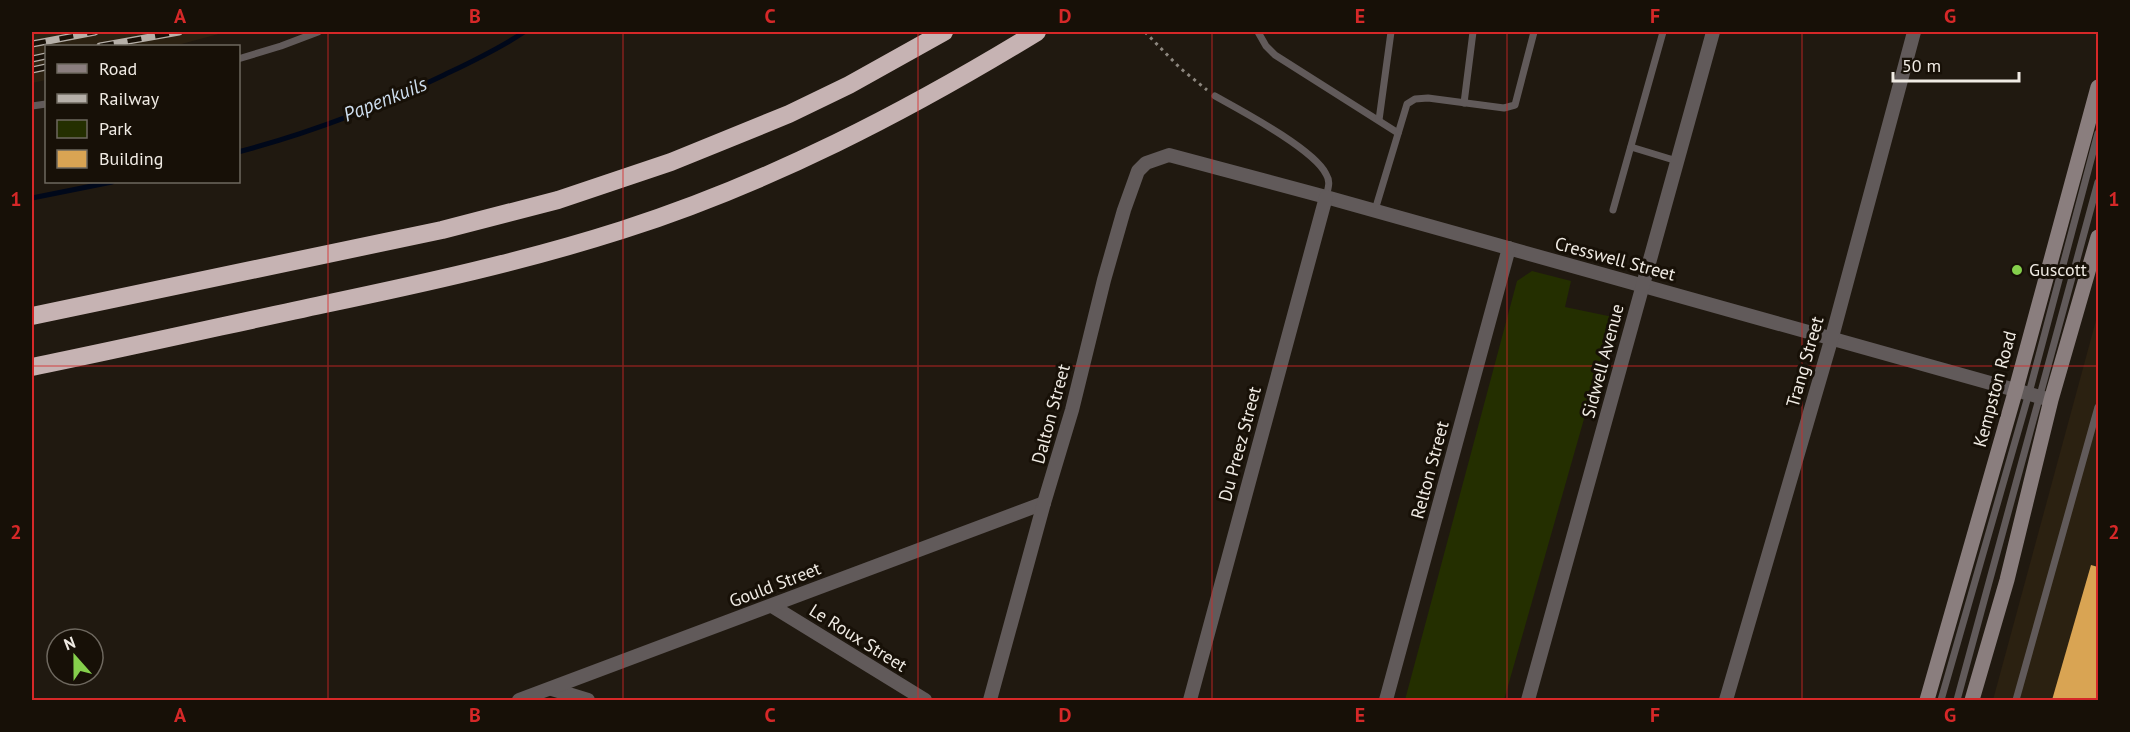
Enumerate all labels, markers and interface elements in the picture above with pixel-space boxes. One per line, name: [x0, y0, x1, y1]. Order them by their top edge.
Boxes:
text: A: [174, 3, 187, 29]
text: B: [469, 3, 481, 29]
text: C: [764, 3, 776, 29]
text: D: [1059, 3, 1072, 29]
text: E: [1355, 3, 1365, 29]
text: F: [1650, 3, 1660, 29]
text: G: [1944, 3, 1956, 29]
legend: [45, 45, 240, 183]
scale bar: [1893, 45, 2019, 83]
text: 50 m: [1902, 54, 1941, 77]
text: Road: [99, 57, 137, 80]
water label: Papenkuils: [339, 70, 431, 128]
text: Railway: [99, 87, 160, 110]
text: Park: [99, 117, 132, 140]
text: Building: [99, 147, 163, 170]
text: 1: [10, 186, 22, 212]
text: 1: [2108, 186, 2120, 212]
street label: Cresswell Street: [1552, 231, 1678, 286]
place label: Guscott: [2029, 258, 2087, 281]
marker: Guscott: [2010, 263, 2024, 277]
street label: Sidwell Avenue: [1576, 301, 1629, 420]
street label: Trang Street: [1781, 314, 1828, 410]
street label: Kempston Road: [1968, 328, 2021, 450]
street label: Dalton Street: [1026, 362, 1075, 466]
street label: Du Preez Street: [1213, 384, 1266, 504]
street label: Relton Street: [1405, 418, 1454, 521]
text: 2: [10, 519, 22, 545]
text: 2: [2108, 519, 2120, 545]
street label: Gould Street: [726, 557, 824, 612]
street label: Le Roux Street: [805, 598, 911, 677]
north arrow: [45, 627, 105, 687]
text: N: [61, 632, 78, 654]
text: A: [174, 702, 187, 728]
text: B: [469, 702, 481, 728]
text: C: [764, 702, 776, 728]
text: D: [1059, 702, 1072, 728]
text: E: [1355, 702, 1365, 728]
text: F: [1650, 702, 1660, 728]
text: G: [1944, 702, 1956, 728]

